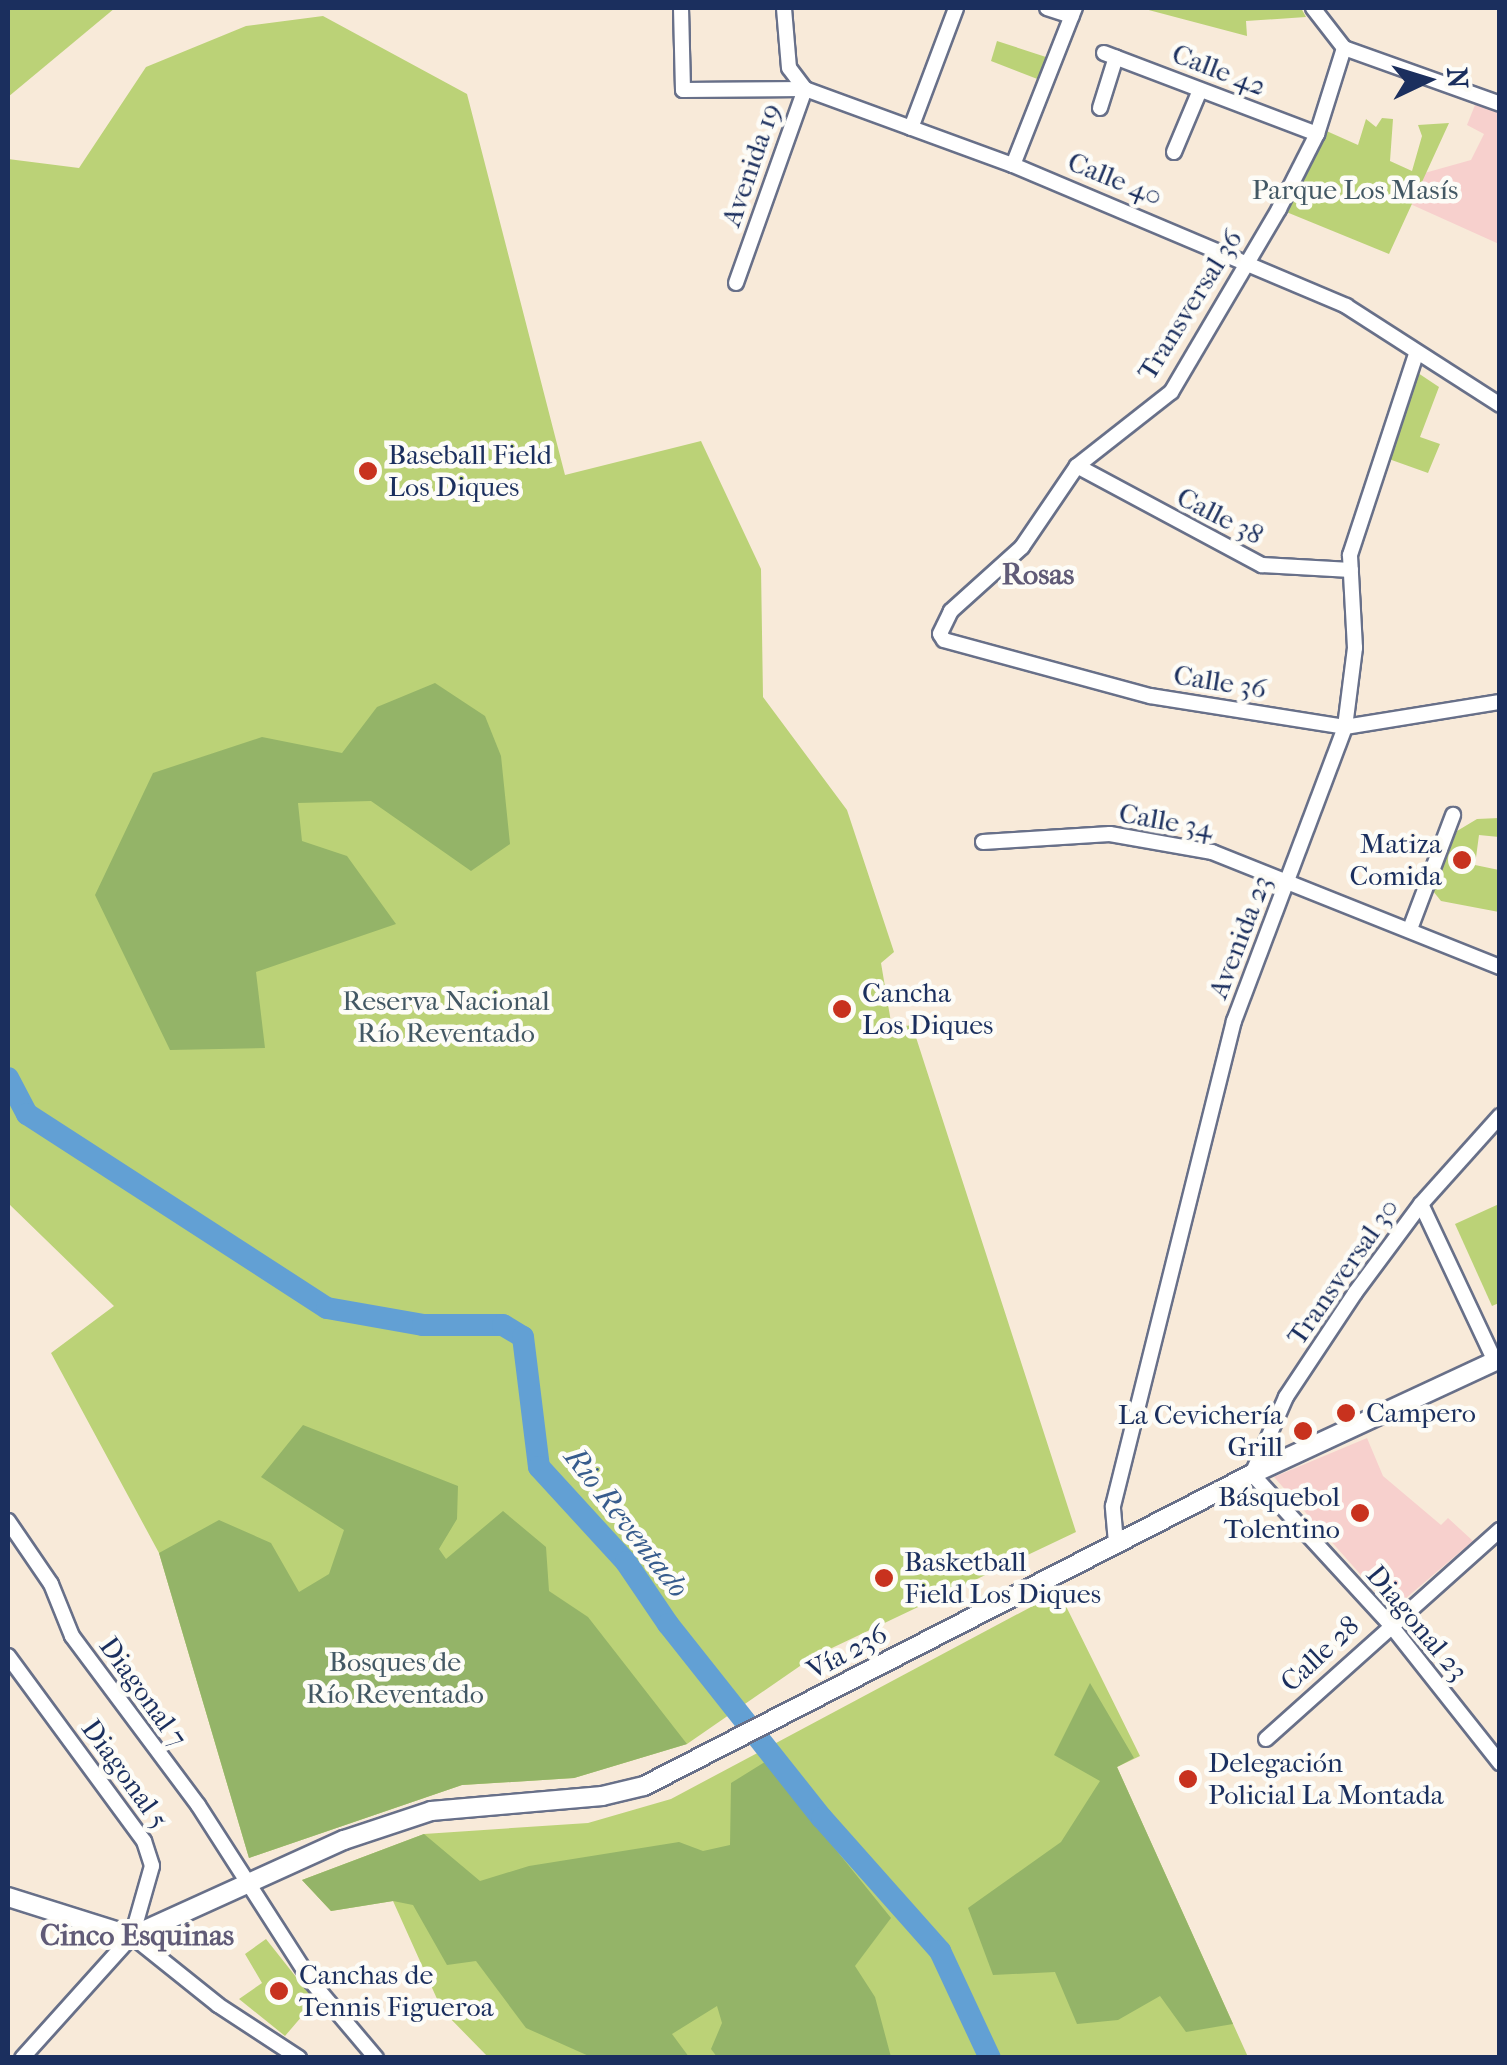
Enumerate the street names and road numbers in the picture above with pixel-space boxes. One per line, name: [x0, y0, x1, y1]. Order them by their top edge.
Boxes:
street label: Calle 42: [1167, 37, 1271, 103]
street label: Avenida 19: [714, 99, 788, 231]
street label: Calle 40: [1063, 145, 1167, 213]
street label: Transversal 36: [1130, 223, 1250, 387]
street label: Calle 38: [1171, 480, 1269, 552]
street label: Calle 36: [1171, 658, 1269, 706]
street label: Calle 34: [1116, 796, 1216, 846]
street label: Avenida 23: [1201, 871, 1279, 1003]
street label: Transversal 30: [1280, 1192, 1406, 1352]
street label: Diagonal 23: [1359, 1558, 1475, 1688]
street label: Calle 28: [1274, 1609, 1366, 1699]
street label: Vía 236: [801, 1617, 893, 1687]
street label: Diagonal 7: [92, 1630, 194, 1754]
street label: Diagonal 5: [74, 1713, 176, 1835]

